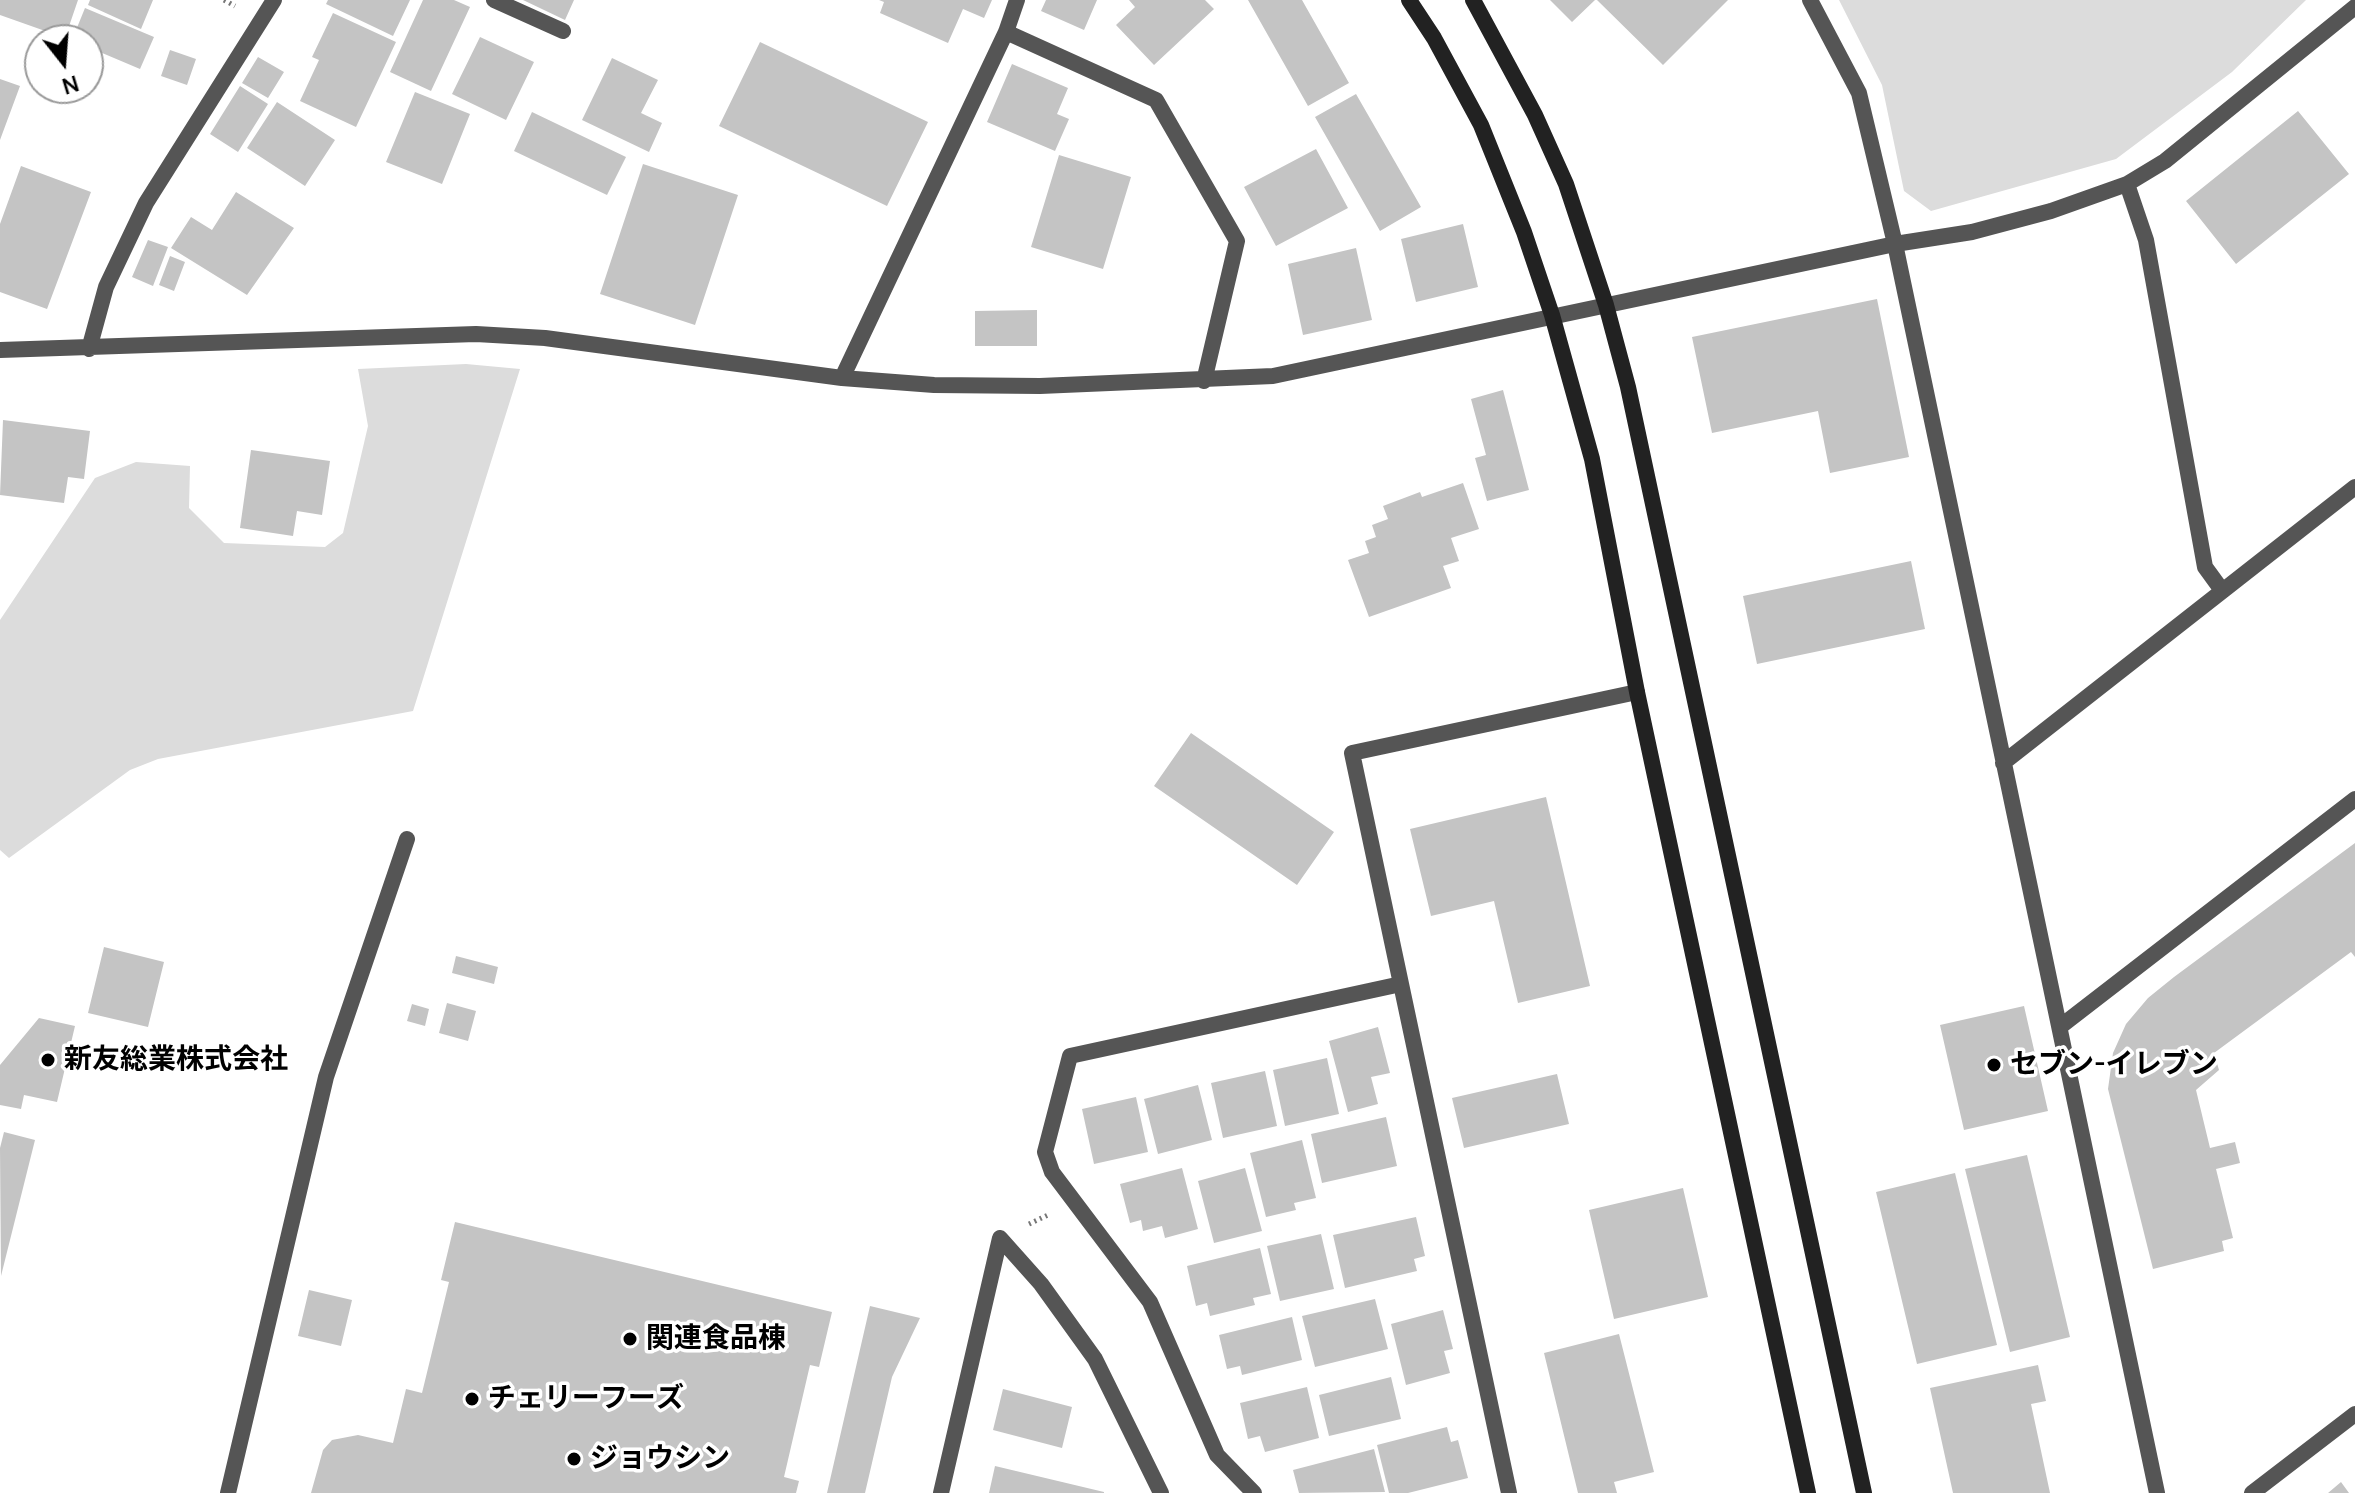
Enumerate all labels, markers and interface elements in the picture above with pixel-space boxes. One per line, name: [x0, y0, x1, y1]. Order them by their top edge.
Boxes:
north arrow: [24, 24, 104, 104]
text: N: [59, 68, 82, 102]
place label: 新友総業株式会社: [64, 1043, 288, 1077]
place label: セブン-イレブン: [2010, 1048, 2218, 1082]
marker: 新友総業株式会社: [39, 1051, 57, 1069]
marker: セブン-イレブン: [1985, 1056, 2003, 1074]
place label: 関連食品棟: [646, 1322, 786, 1356]
marker: 関連食品棟: [621, 1330, 639, 1348]
place label: チェリーフーズ: [488, 1382, 684, 1416]
marker: チェリーフーズ: [463, 1390, 481, 1408]
place label: ジョウシン: [590, 1442, 730, 1476]
marker: ジョウシン: [565, 1450, 583, 1468]

